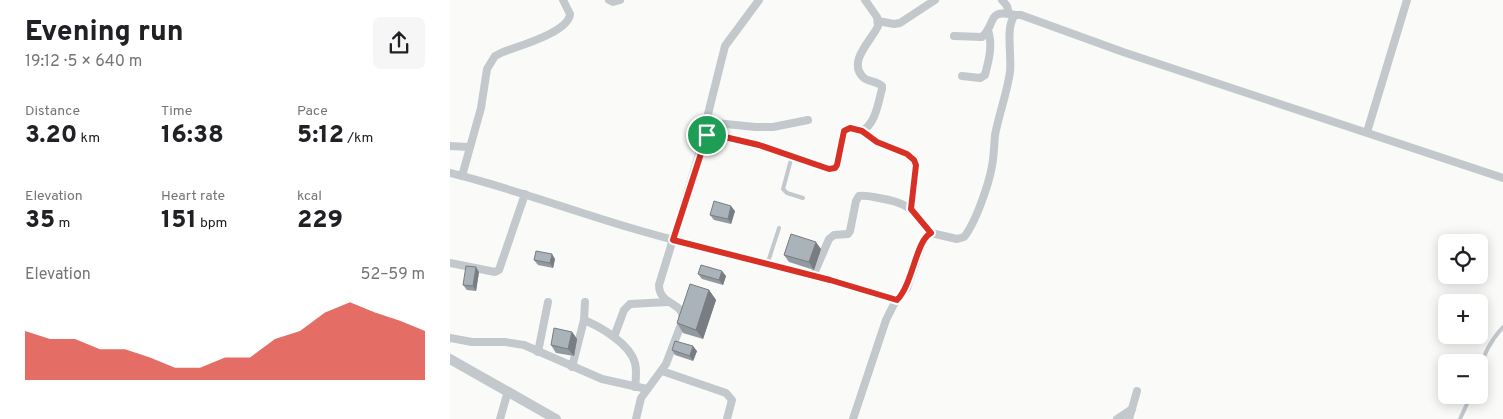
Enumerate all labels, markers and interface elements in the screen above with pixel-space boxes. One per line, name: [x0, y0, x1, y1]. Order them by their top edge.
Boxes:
text: Evening run: [25, 15, 184, 51]
button: share: [373, 17, 425, 69]
text: 19:12 · 5 × 640 m: [25, 52, 142, 72]
text: Distance: [25, 103, 80, 120]
text: Time: [161, 103, 192, 120]
text: Pace: [297, 103, 328, 120]
pin: [686, 114, 728, 156]
text: 3.20: [25, 120, 77, 152]
text: 16:38: [161, 120, 224, 152]
text: 5:12: [297, 120, 344, 152]
icon: arrive: [693, 121, 721, 149]
text: km: [77, 130, 100, 147]
text: /km: [344, 130, 373, 147]
text: Elevation: [25, 188, 83, 205]
text: Heart rate: [161, 188, 225, 205]
text: kcal: [297, 188, 322, 205]
text: 35: [25, 205, 55, 237]
text: 151: [161, 205, 197, 237]
text: 229: [297, 205, 343, 237]
text: m: [55, 215, 70, 232]
text: bpm: [197, 215, 227, 232]
map controls: [1438, 234, 1488, 404]
button: locate: [1438, 234, 1488, 284]
text: Elevation: [25, 265, 91, 285]
text: 52–59 m: [361, 265, 425, 285]
button: +: [1438, 294, 1488, 344]
button: −: [1438, 354, 1488, 404]

